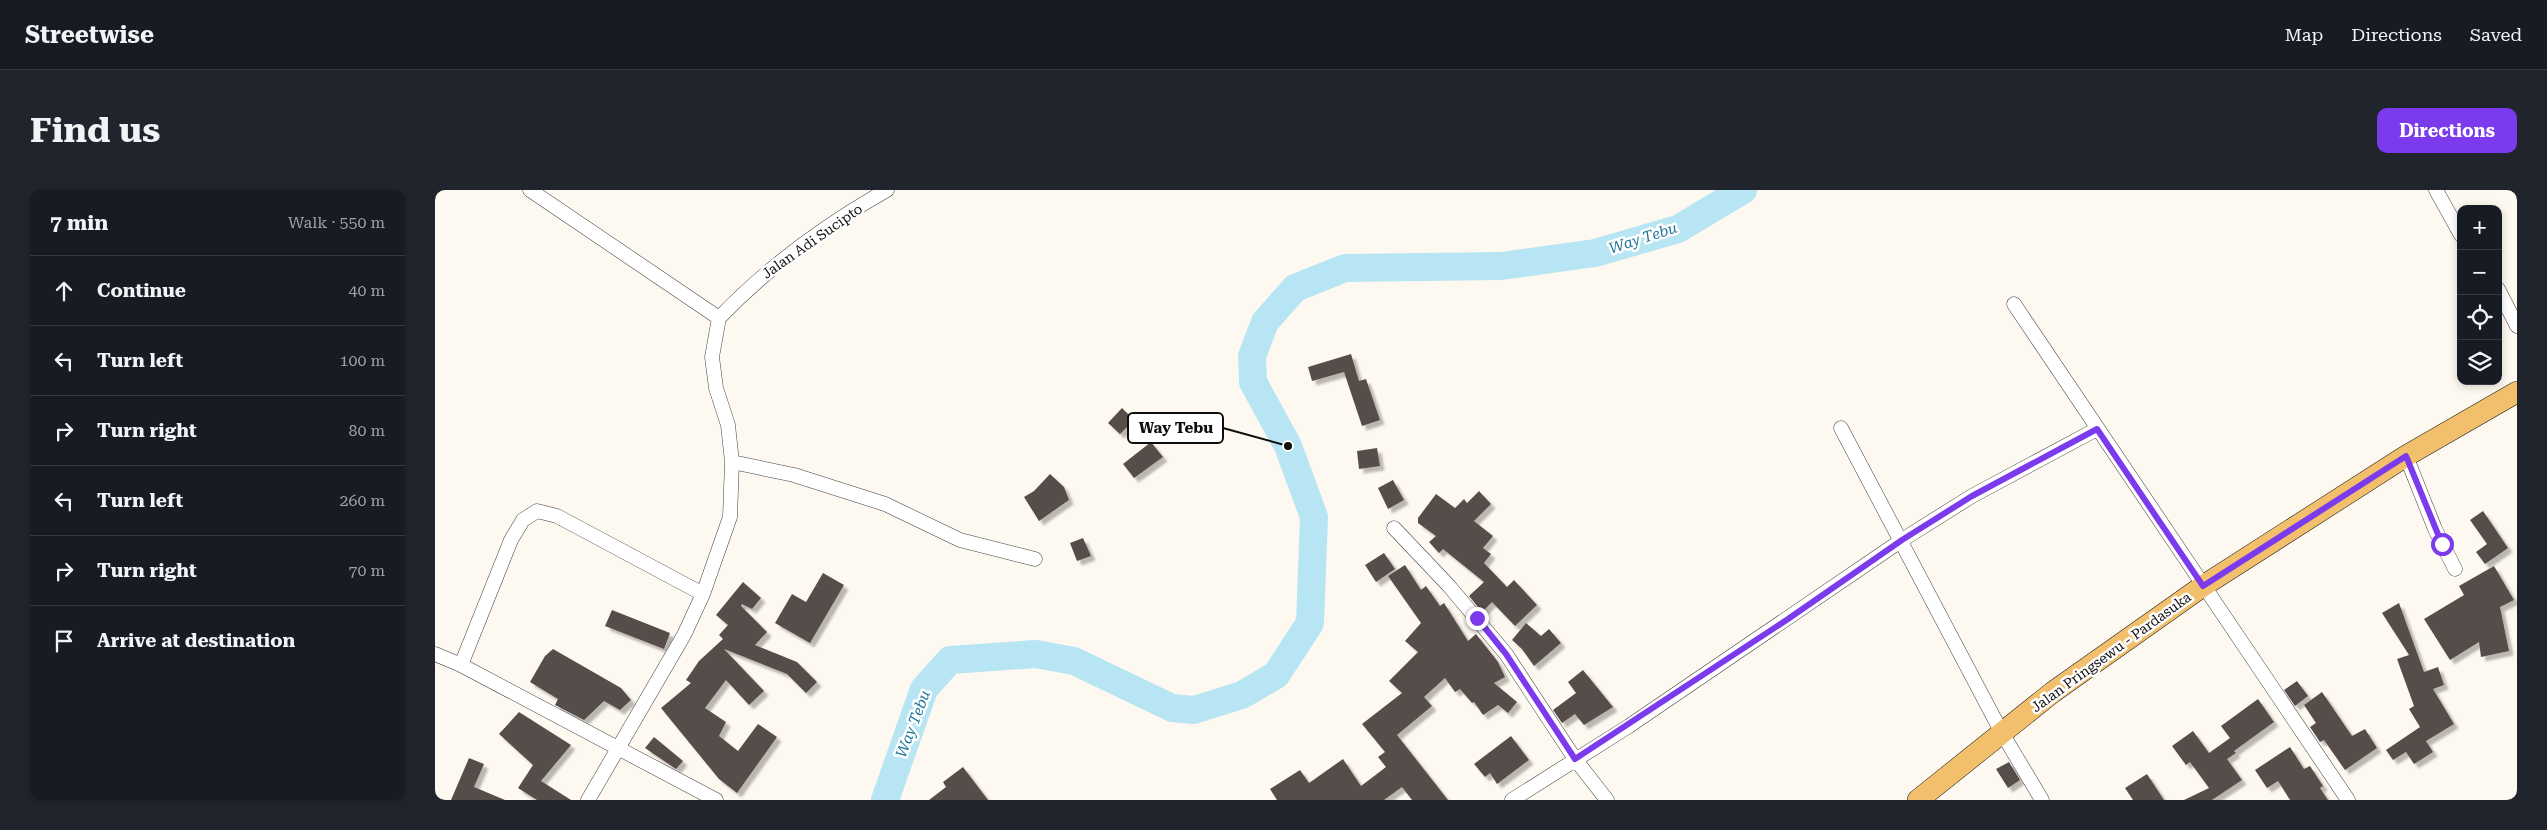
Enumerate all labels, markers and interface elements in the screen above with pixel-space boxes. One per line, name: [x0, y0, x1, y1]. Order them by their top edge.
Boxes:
text: Streetwise: [25, 21, 154, 49]
text: Map: [2285, 24, 2323, 45]
text: Directions: [2351, 24, 2442, 45]
text: Saved: [2470, 24, 2522, 45]
button: Directions: [2377, 108, 2517, 153]
text: Find us: [30, 110, 160, 151]
street label: Jalan Adi Sucipto: [759, 200, 865, 282]
map controls: [2457, 205, 2502, 385]
button: +: [2457, 205, 2502, 250]
text: 7 min: [50, 211, 108, 235]
text: Walk · 550 m: [288, 213, 385, 232]
water label: Way Tebu: [1607, 219, 1679, 257]
button: −: [2457, 250, 2502, 295]
icon: ahead: [50, 277, 78, 305]
text: Continue: [97, 279, 186, 302]
text: 40 m: [348, 281, 385, 300]
button: locate: [2457, 295, 2502, 340]
button: layers: [2457, 340, 2502, 385]
icon: left: [50, 347, 78, 375]
text: Turn left: [97, 349, 183, 372]
text: 100 m: [339, 351, 385, 370]
callout: Way Tebu: [1128, 413, 1223, 443]
icon: right: [50, 417, 78, 445]
text: Turn right: [97, 419, 197, 442]
text: Way Tebu: [1139, 419, 1213, 437]
text: 80 m: [348, 421, 385, 440]
icon: left: [50, 487, 78, 515]
text: Turn left: [97, 489, 183, 512]
text: 260 m: [339, 491, 385, 510]
route start: [2431, 533, 2454, 556]
icon: right: [50, 557, 78, 585]
text: Turn right: [97, 559, 197, 582]
text: 70 m: [348, 561, 385, 580]
street label: Jalan Pringsewu - Pardasuka: [2028, 588, 2194, 715]
route end: [1466, 607, 1489, 630]
icon: arrive: [50, 627, 78, 655]
text: Arrive at destination: [97, 629, 295, 652]
water label: Way Tebu: [892, 688, 934, 760]

